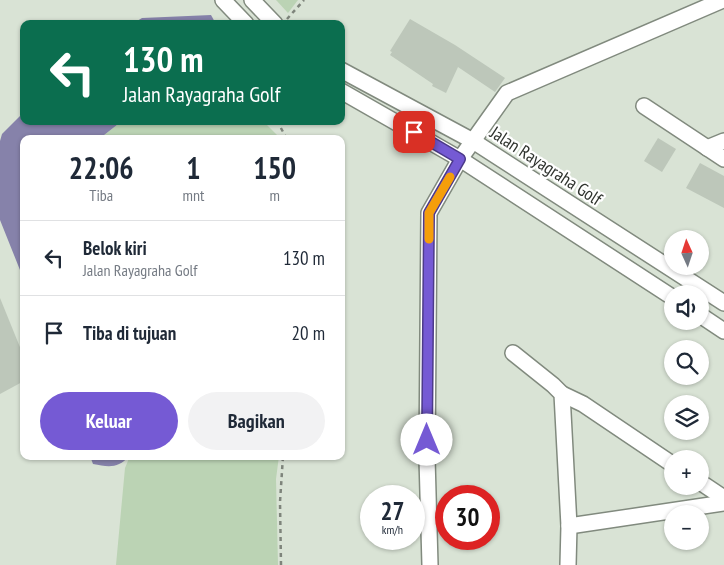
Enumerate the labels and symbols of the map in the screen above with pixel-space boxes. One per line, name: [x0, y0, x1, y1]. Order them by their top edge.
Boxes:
pin: [393, 111, 435, 153]
street label: Jalan Rayagraha Golf: [485, 120, 608, 211]
north arrow: [664, 230, 709, 275]
position arrow: [400, 413, 452, 465]
speed limit sign: 30: [435, 485, 500, 550]

